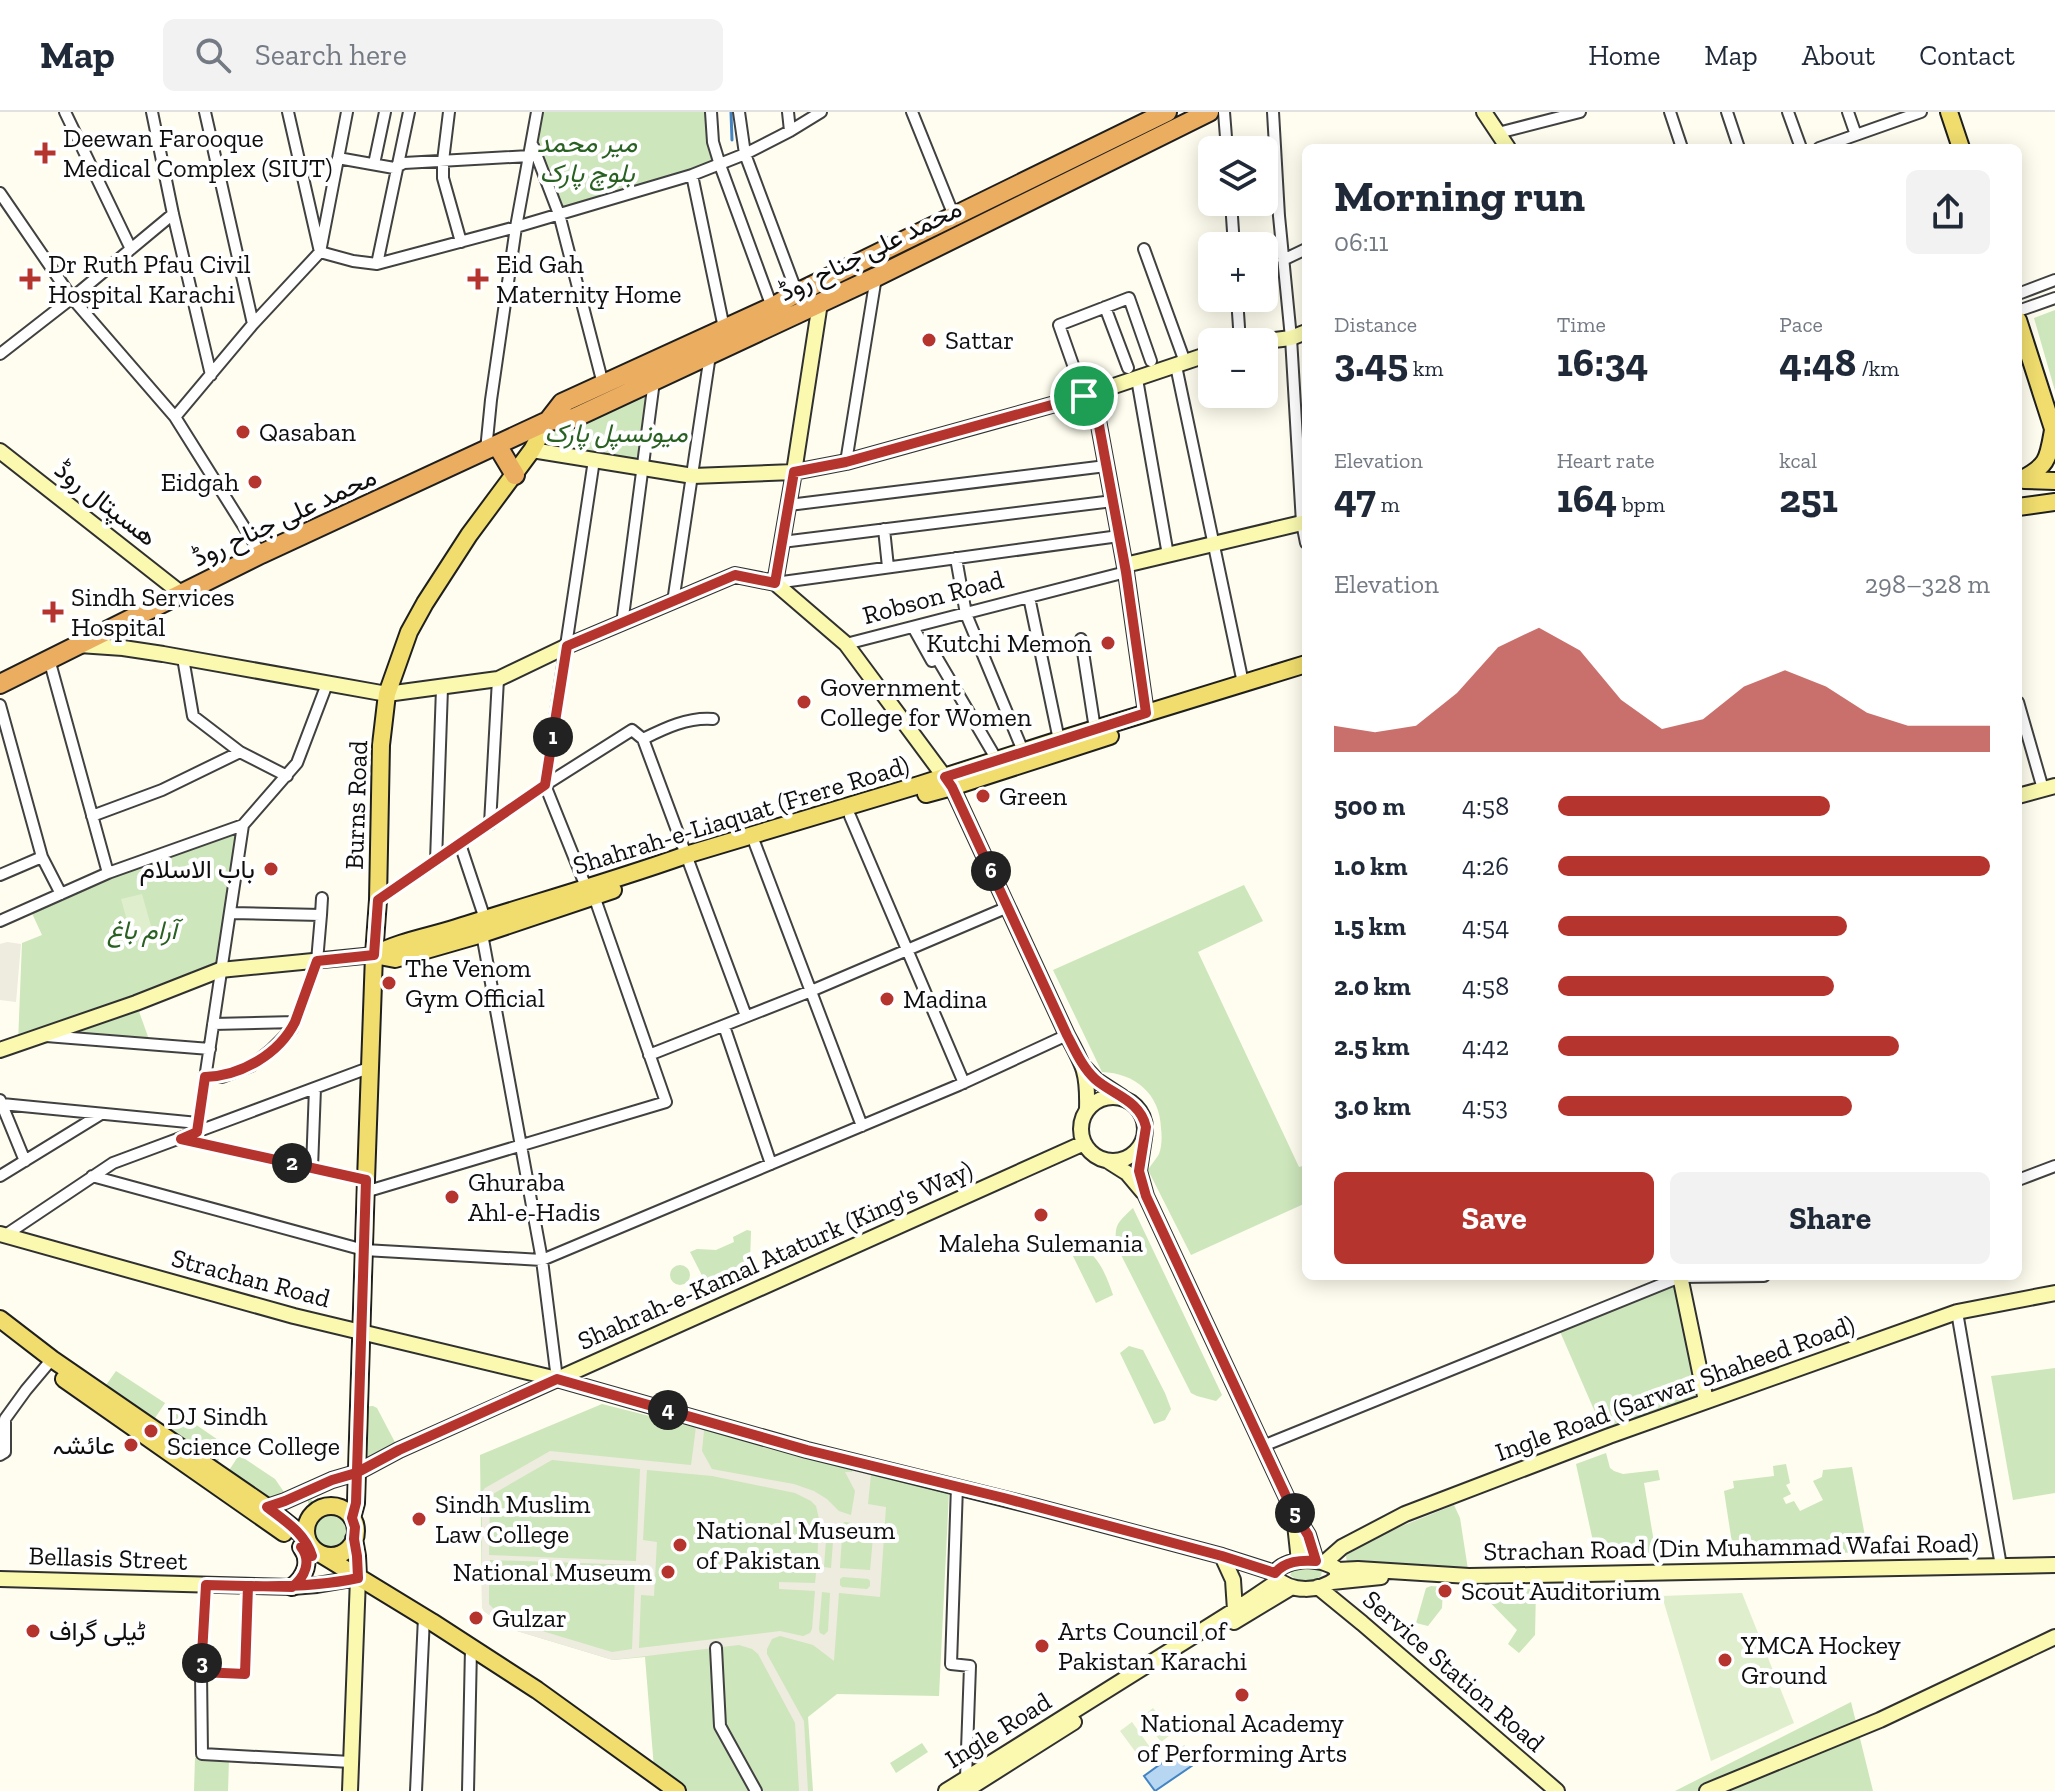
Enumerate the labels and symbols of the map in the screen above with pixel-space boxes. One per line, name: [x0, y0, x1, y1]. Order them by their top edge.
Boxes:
place label: Deewan Farooque Medical Complex (SIUT): [63, 122, 332, 184]
park label: میر محمد بلوچ پارک: [537, 127, 637, 191]
marker: Deewan Farooque Medical Complex (SIUT): [34, 142, 56, 164]
street label: محمد علی جناح روڈ: [773, 192, 968, 310]
place label: Dr Ruth Pfau Civil Hospital Karachi: [48, 248, 251, 310]
place label: Eid Gah Maternity Home: [496, 248, 681, 310]
marker: Dr Ruth Pfau Civil Hospital Karachi: [19, 268, 41, 290]
marker: Eid Gah Maternity Home: [467, 268, 489, 290]
place label: Sattar: [945, 324, 1014, 356]
marker: Sattar: [920, 331, 938, 349]
pin: [1050, 362, 1118, 430]
place label: Qasaban: [259, 416, 356, 448]
park label: میونسپل پارک: [544, 417, 688, 451]
marker: Qasaban: [234, 423, 252, 441]
street label: ھسپتال روڈ: [47, 453, 164, 555]
street label: محمد علی جناح روڈ: [187, 460, 382, 575]
place label: Eidgah: [161, 466, 239, 498]
marker: Eidgah: [246, 473, 264, 491]
street label: Robson Road: [859, 563, 1007, 631]
place label: Sindh Services Hospital: [71, 581, 235, 643]
marker: Sindh Services Hospital: [42, 601, 64, 623]
place label: Kutchi Memon: [926, 627, 1092, 659]
marker: Kutchi Memon: [1099, 634, 1117, 652]
place label: Government College for Women: [820, 671, 1032, 733]
marker: Government College for Women: [795, 693, 813, 711]
pin: 1: [533, 717, 573, 757]
street label: Burns Road: [338, 740, 374, 870]
street label: Shahrah-e-Liaquat (Frere Road): [569, 749, 913, 881]
place label: Green: [999, 780, 1067, 812]
marker: Green: [974, 787, 992, 805]
pin: 6: [971, 851, 1011, 891]
place label: باب الاسلام: [139, 853, 255, 886]
marker: باب الاسلام: [262, 860, 280, 878]
park label: آرام باغ: [107, 914, 184, 948]
place label: The Venom Gym Official: [405, 952, 545, 1014]
marker: The Venom Gym Official: [380, 974, 398, 992]
place label: Madina: [903, 983, 988, 1015]
marker: Madina: [878, 990, 896, 1008]
pin: 2: [272, 1143, 312, 1183]
street label: Shahrah-e-Kamal Ataturk (King's Way): [573, 1153, 977, 1357]
place label: Ghuraba Ahl-e-Hadis: [468, 1166, 600, 1228]
marker: Ghuraba Ahl-e-Hadis: [443, 1188, 461, 1206]
marker: Maleha Sulemania: [1032, 1206, 1050, 1224]
place label: Maleha Sulemania: [939, 1227, 1144, 1259]
street label: Strachan Road: [168, 1241, 334, 1315]
street label: Ingle Road (Sarwar Shaheed Road): [1491, 1308, 1859, 1468]
pin: 4: [648, 1390, 688, 1430]
place label: DJ Sindh Science College: [167, 1400, 340, 1462]
marker: DJ Sindh Science College: [142, 1422, 160, 1440]
place label: عائشہ: [53, 1429, 115, 1461]
marker: عائشہ: [122, 1436, 140, 1454]
place label: Sindh Muslim Law College: [435, 1488, 591, 1550]
pin: 5: [1275, 1493, 1315, 1533]
marker: Sindh Muslim Law College: [410, 1510, 428, 1528]
place label: National Museum of Pakistan: [696, 1514, 896, 1576]
street label: Strachan Road (Din Muhammad Wafai Road): [1483, 1527, 1979, 1567]
marker: National Museum of Pakistan: [671, 1536, 689, 1554]
street label: Bellasis Street: [28, 1539, 188, 1577]
place label: National Museum: [453, 1556, 653, 1588]
marker: National Museum: [659, 1563, 677, 1581]
place label: Scout Auditorium: [1461, 1575, 1661, 1607]
marker: Scout Auditorium: [1436, 1582, 1454, 1600]
street label: Service Station Road: [1356, 1583, 1552, 1759]
place label: Gulzar: [492, 1602, 567, 1634]
marker: Gulzar: [467, 1609, 485, 1627]
place label: ٹیلی گراف: [49, 1615, 146, 1647]
place label: Arts Council of Pakistan Karachi: [1058, 1615, 1247, 1677]
marker: ٹیلی گراف: [24, 1622, 42, 1640]
place label: YMCA Hockey Ground: [1740, 1629, 1901, 1691]
marker: Arts Council of Pakistan Karachi: [1033, 1637, 1051, 1655]
pin: 3: [182, 1643, 222, 1683]
marker: YMCA Hockey Ground: [1716, 1651, 1734, 1669]
street label: Ingle Road: [939, 1685, 1057, 1775]
marker: National Academy of Performing Arts: [1233, 1686, 1251, 1704]
place label: National Academy of Performing Arts: [1137, 1707, 1347, 1769]

